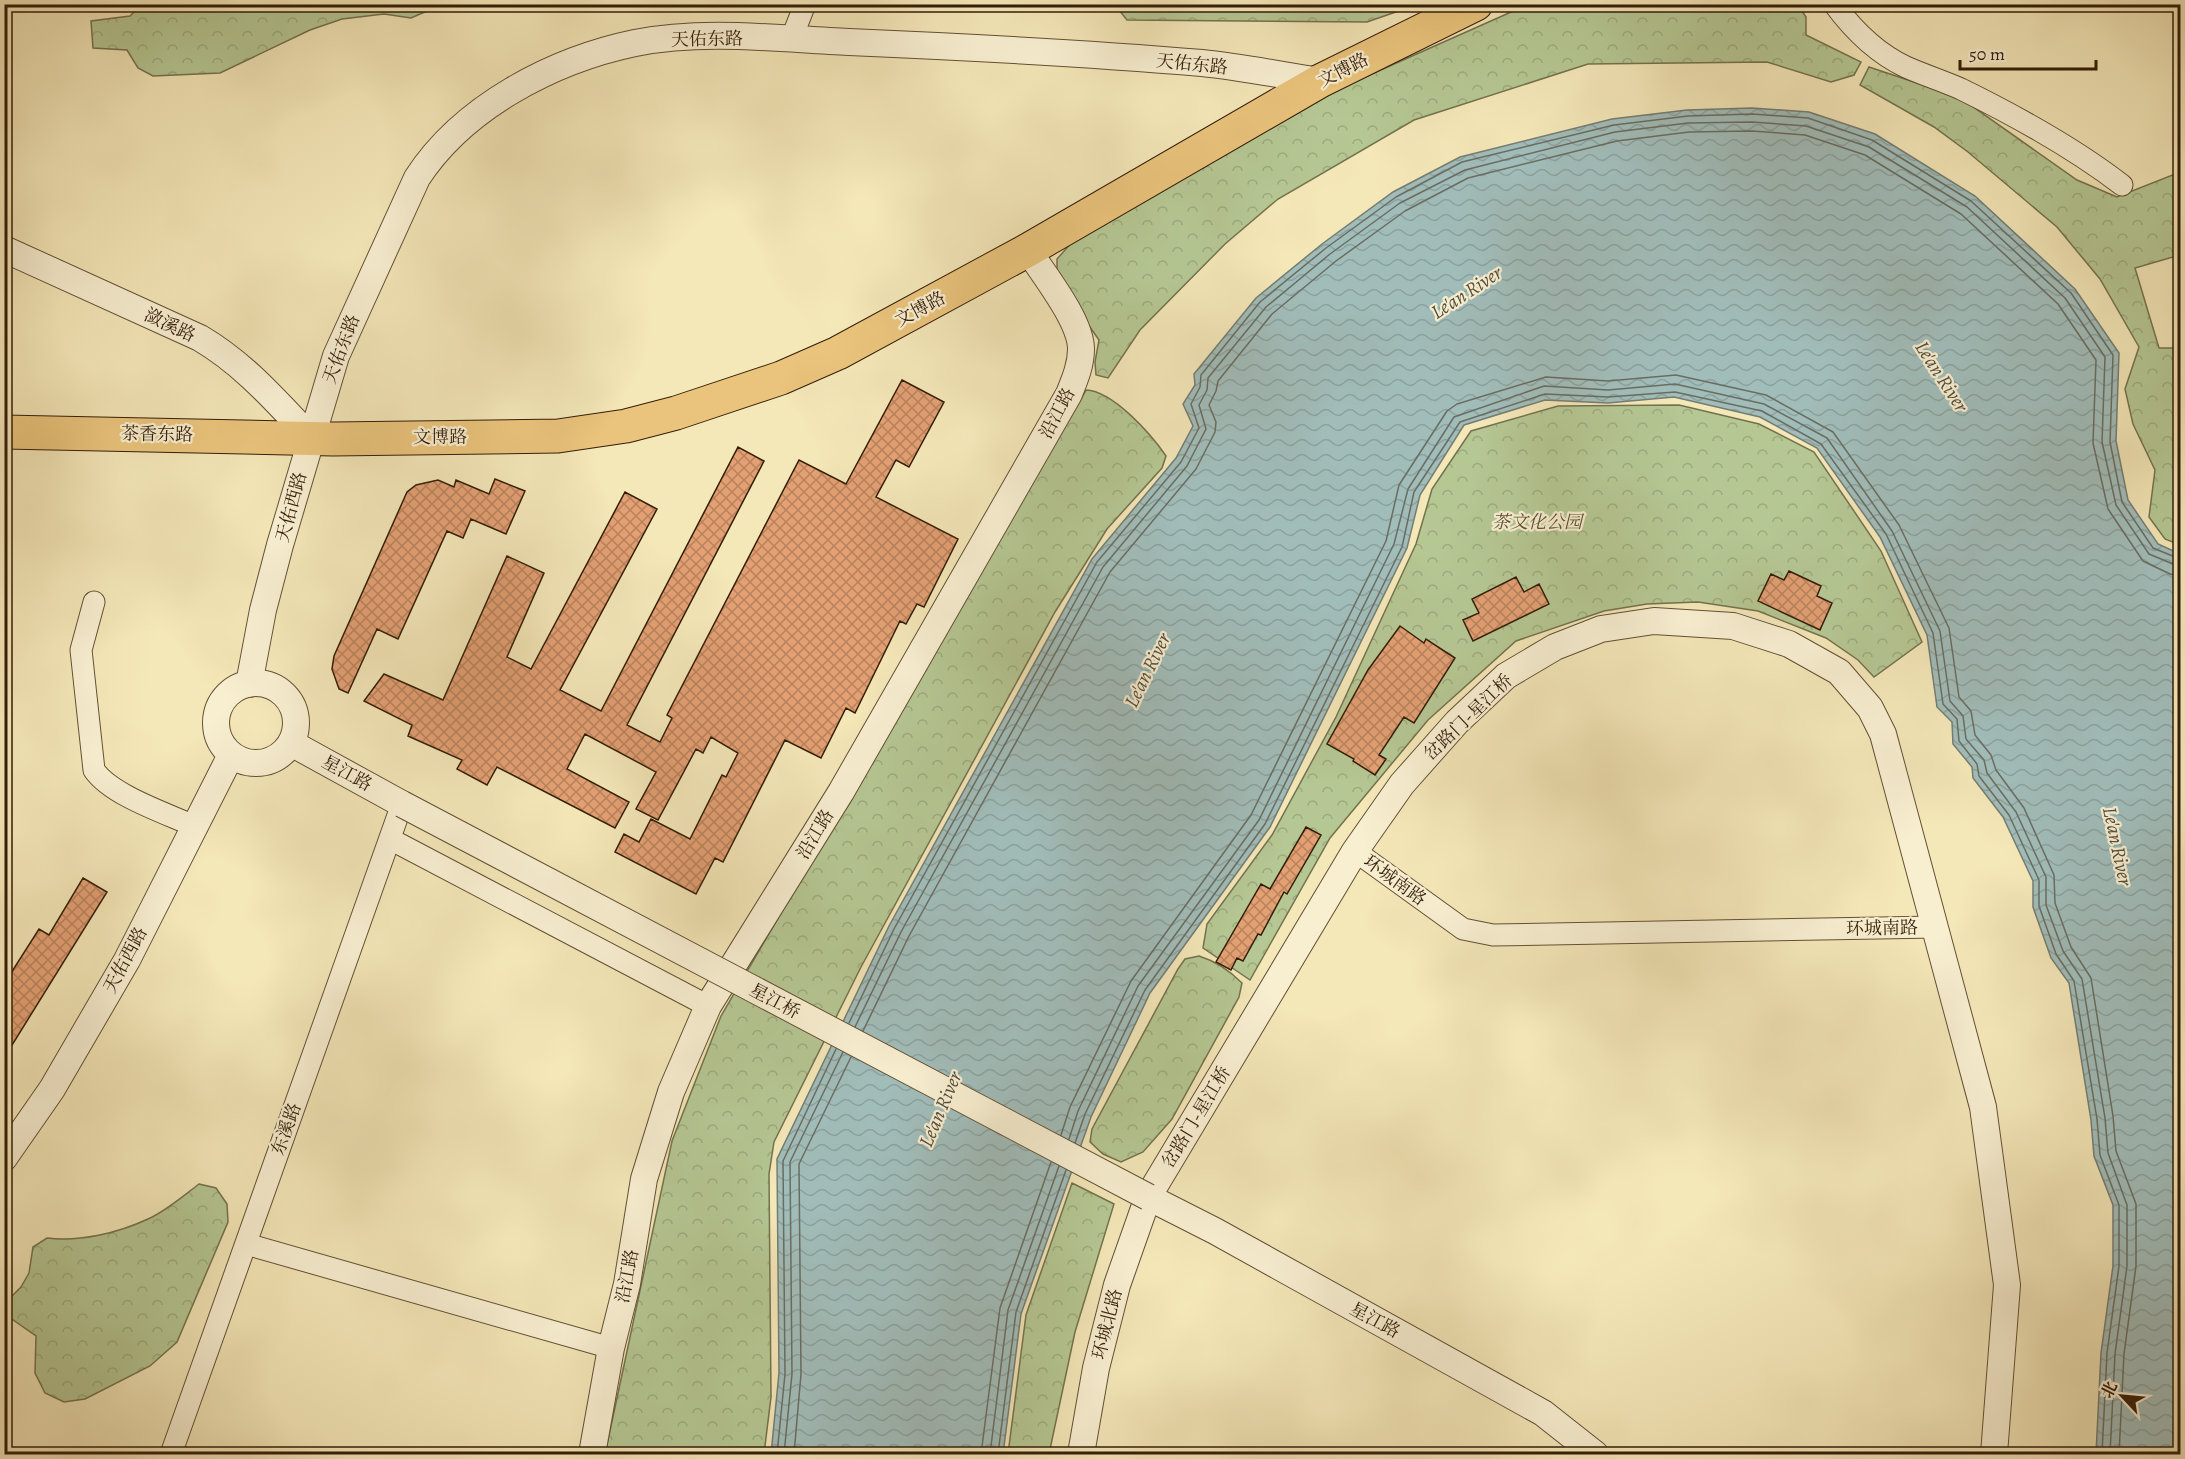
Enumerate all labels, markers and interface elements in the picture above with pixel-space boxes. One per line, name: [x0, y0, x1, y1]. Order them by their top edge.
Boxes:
street label: 天佑东路: [671, 26, 743, 52]
scale bar: [1960, 33, 2096, 71]
text: 50 m: [1969, 42, 2005, 66]
street label: 文博路: [1313, 47, 1373, 93]
street label: 天佑东路: [1155, 48, 1229, 80]
water label: Le'an River: [1425, 259, 1508, 325]
street label: 文博路: [891, 286, 949, 332]
street label: 潋溪路: [140, 303, 200, 347]
street label: 天佑东路: [317, 311, 365, 387]
water label: Le'an River: [1909, 335, 1975, 418]
street label: 沿江路: [1034, 384, 1080, 442]
street label: 茶香东路: [121, 421, 193, 447]
street label: 文博路: [413, 425, 467, 449]
street label: 天佑西路: [270, 469, 312, 545]
park label: 茶文化公园: [1492, 510, 1585, 534]
water label: Le'an River: [1118, 628, 1178, 712]
street label: 岔路门-星江桥: [1418, 668, 1518, 766]
street label: 星江路: [318, 749, 376, 797]
water label: Le'an River: [2096, 804, 2139, 889]
street label: 沿江路: [791, 805, 839, 863]
street label: 环城南路: [1359, 849, 1431, 911]
street label: 环城南路: [1846, 915, 1918, 941]
street label: 天佑西路: [98, 923, 152, 997]
street label: 星江桥: [746, 978, 804, 1024]
street label: 岔路门-星江桥: [1156, 1062, 1236, 1172]
water label: Le'an River: [912, 1066, 969, 1151]
street label: 东溪路: [265, 1100, 307, 1158]
street label: 沿江路: [610, 1247, 644, 1305]
street label: 环城北路: [1087, 1286, 1127, 1362]
street label: 星江路: [1346, 1296, 1404, 1344]
north arrow: [2092, 1366, 2152, 1426]
text: 北: [2096, 1378, 2123, 1402]

